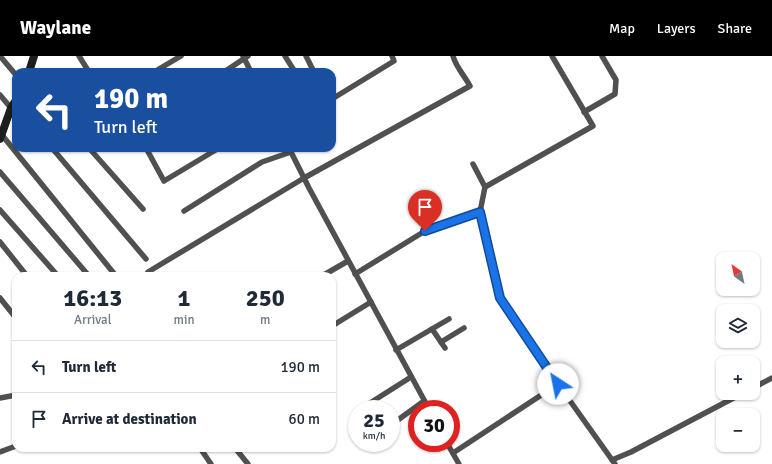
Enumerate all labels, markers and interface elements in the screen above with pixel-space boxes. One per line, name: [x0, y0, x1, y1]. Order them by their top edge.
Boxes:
text: Waylane: [20, 16, 91, 40]
text: Map: [609, 20, 635, 37]
text: Layers: [657, 20, 696, 37]
text: Share: [718, 20, 752, 37]
text: 190 m: [94, 82, 168, 116]
icon: left: [28, 84, 80, 136]
text: Turn left: [94, 116, 157, 138]
pin: [408, 190, 442, 231]
icon: arrive: [414, 196, 436, 218]
north arrow: [716, 252, 760, 296]
map controls: [716, 252, 760, 452]
text: 16:13: [63, 283, 122, 313]
text: 1: [178, 283, 190, 313]
text: 250: [246, 283, 285, 313]
button: layers: [716, 304, 760, 348]
text: Arrival: [74, 312, 111, 328]
text: min: [174, 312, 195, 328]
text: m: [260, 312, 270, 328]
icon: left: [28, 356, 50, 378]
button: +: [716, 356, 760, 400]
text: Turn left: [62, 358, 116, 376]
text: 190 m: [280, 358, 320, 376]
position arrow: [537, 363, 579, 405]
speed limit sign: 30: [408, 400, 460, 452]
icon: arrive: [28, 408, 50, 430]
text: 25: [363, 408, 385, 433]
button: −: [716, 408, 760, 452]
text: Arrive at destination: [62, 410, 197, 428]
text: 60 m: [289, 410, 320, 428]
text: km/h: [363, 430, 385, 442]

